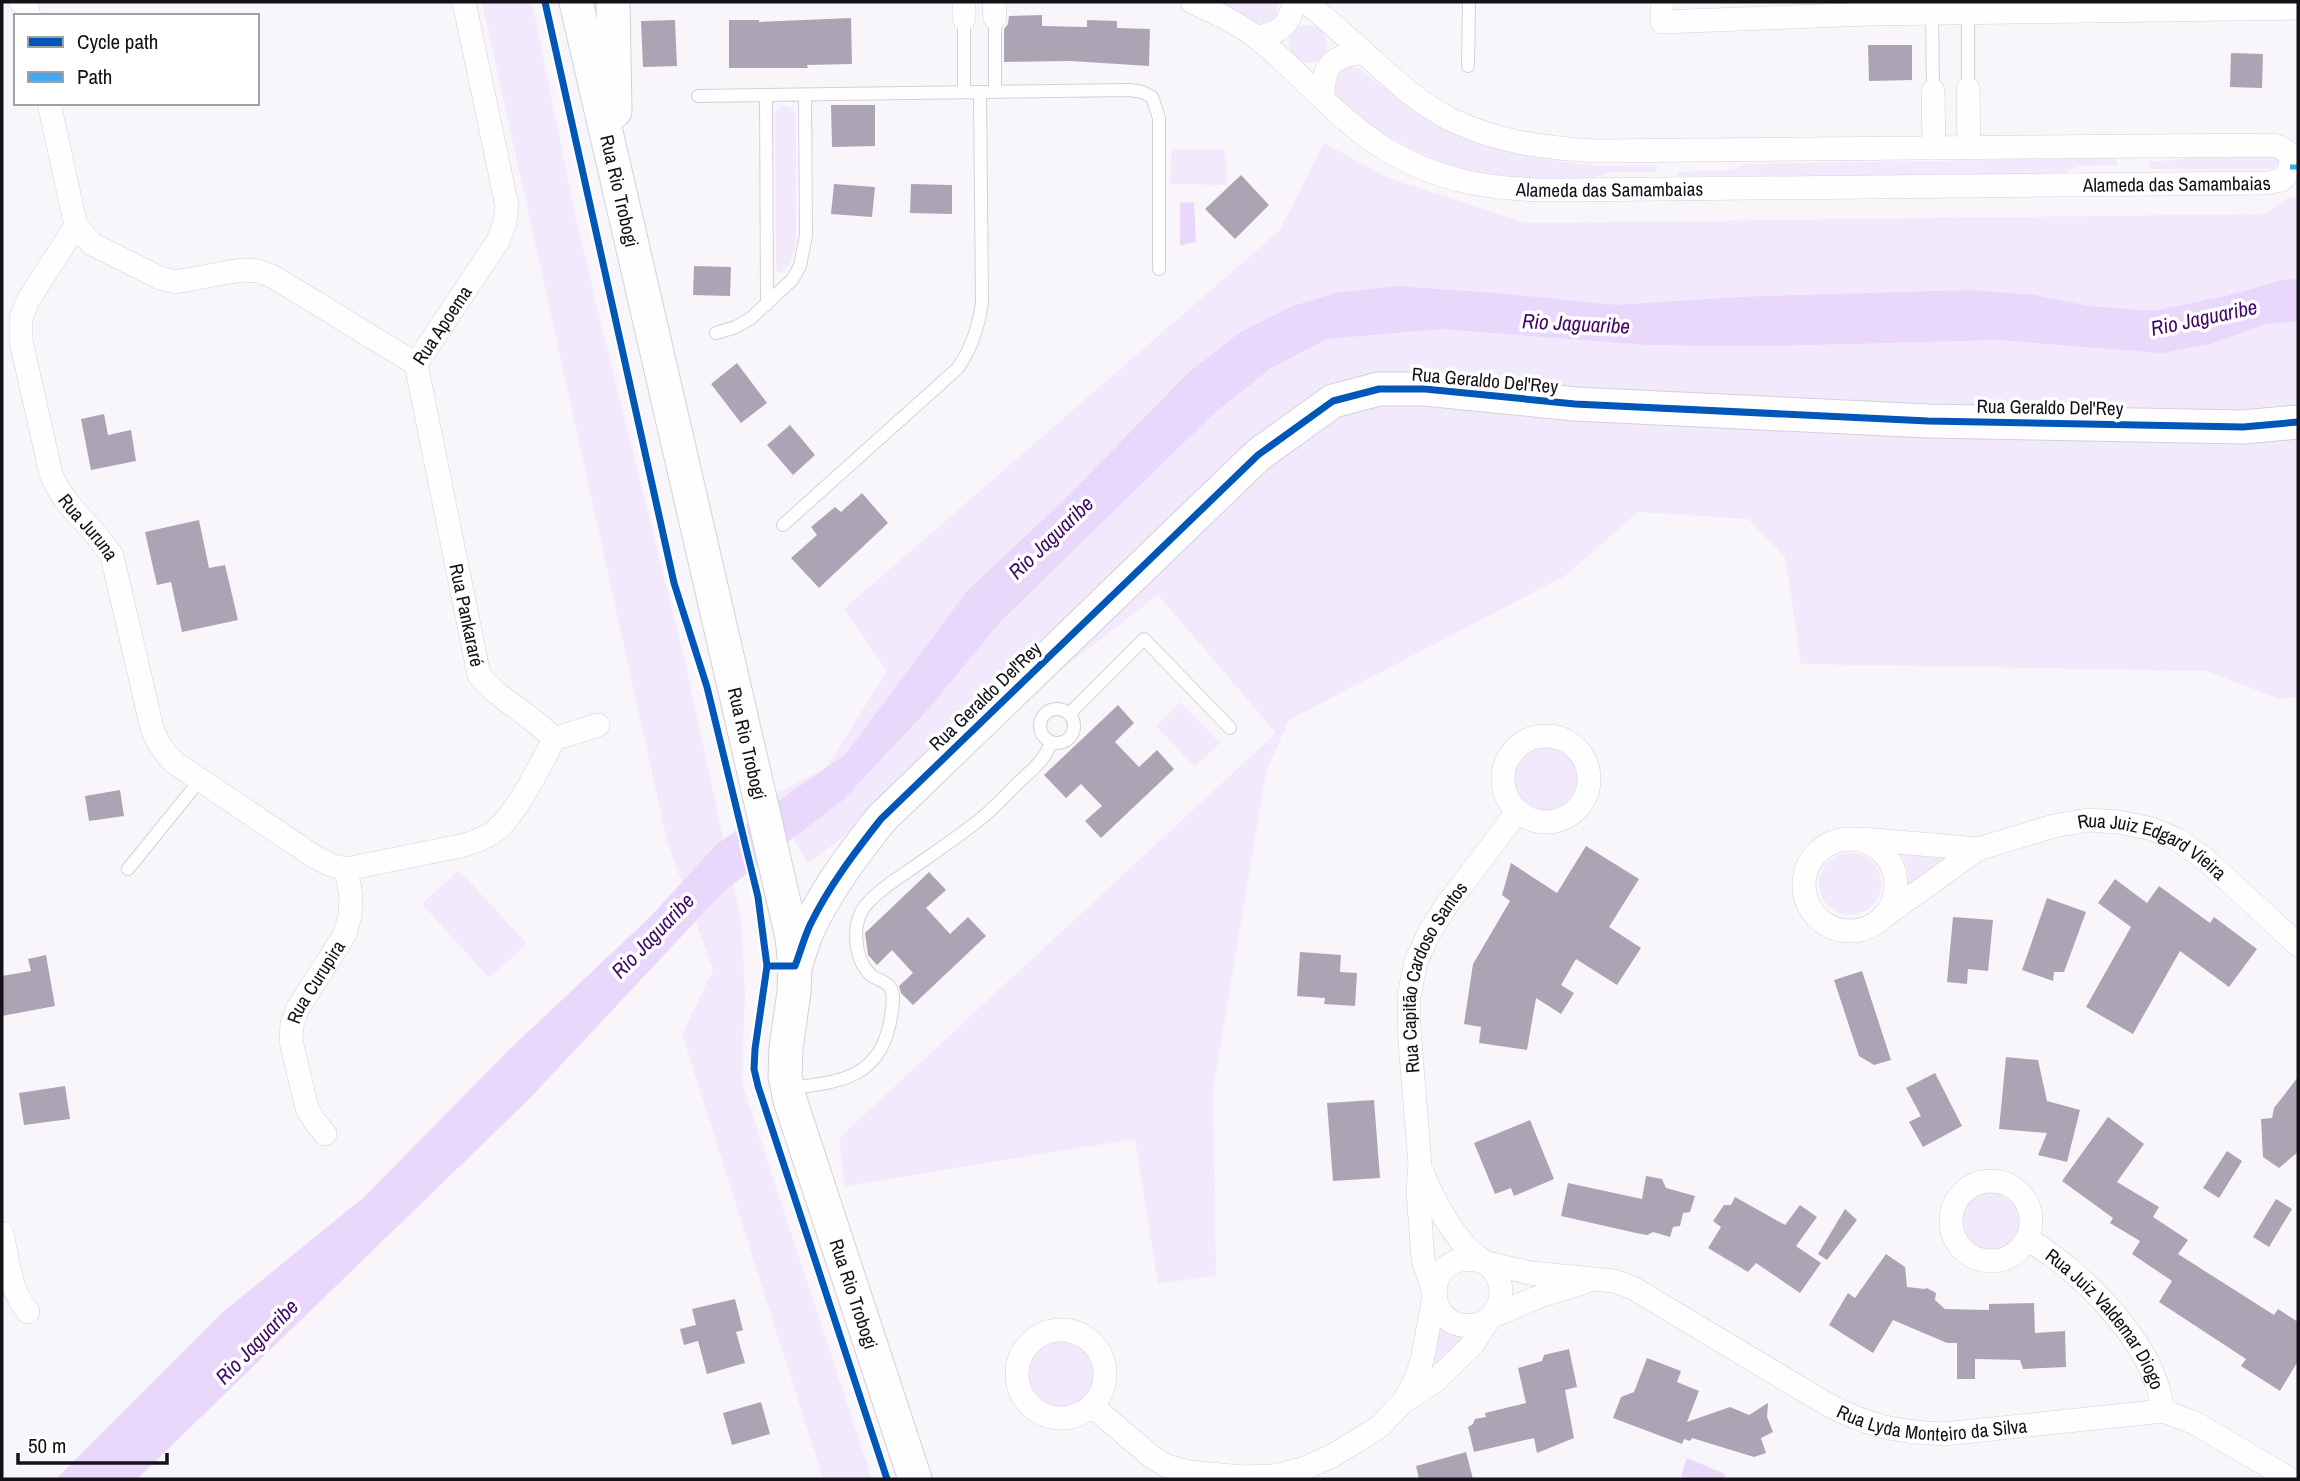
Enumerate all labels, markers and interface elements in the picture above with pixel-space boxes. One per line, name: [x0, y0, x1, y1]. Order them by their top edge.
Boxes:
legend: [14, 14, 259, 105]
text: Cycle path: [77, 27, 158, 56]
text: Path: [77, 62, 112, 91]
street label: Rua Rio Trobogi: [594, 132, 645, 250]
street label: Alameda das Samambaias: [2082, 169, 2273, 198]
street label: Alameda das Samambaias: [1514, 176, 1704, 203]
street label: Rua Apoema: [406, 280, 478, 370]
water label: Rio Jaguaribe: [2148, 292, 2260, 343]
water label: Rio Jaguaribe: [1521, 306, 1631, 341]
street label: Rua Geraldo Del'Rey: [1411, 361, 1559, 399]
street label: Rua Geraldo Del'Rey: [1976, 393, 2124, 421]
street label: Rua Juruna: [52, 488, 125, 566]
water label: Rio Jaguaribe: [1002, 490, 1100, 586]
street label: Rua Pankararé: [443, 561, 491, 669]
street label: Rua Geraldo Del'Rey: [923, 636, 1047, 756]
street label: Rua Rio Trobogi: [722, 685, 773, 802]
street label: Rua Juiz Edgard Vieira: [2075, 807, 2233, 886]
street label: Rua Capitão Cardoso Santos: [1396, 876, 1473, 1074]
water label: Rio Jaguaribe: [605, 887, 701, 985]
street label: Rua Curupira: [280, 935, 351, 1027]
street label: Rua Rio Trobogi: [824, 1235, 884, 1352]
street label: Rua Juiz Valdemar Diogo: [2040, 1242, 2171, 1393]
water label: Rio Jaguaribe: [209, 1293, 305, 1391]
street label: Rua Lyda Monteiro da Silva: [1833, 1398, 2029, 1447]
scale bar: [18, 1422, 166, 1466]
text: 50 m: [28, 1431, 66, 1460]

